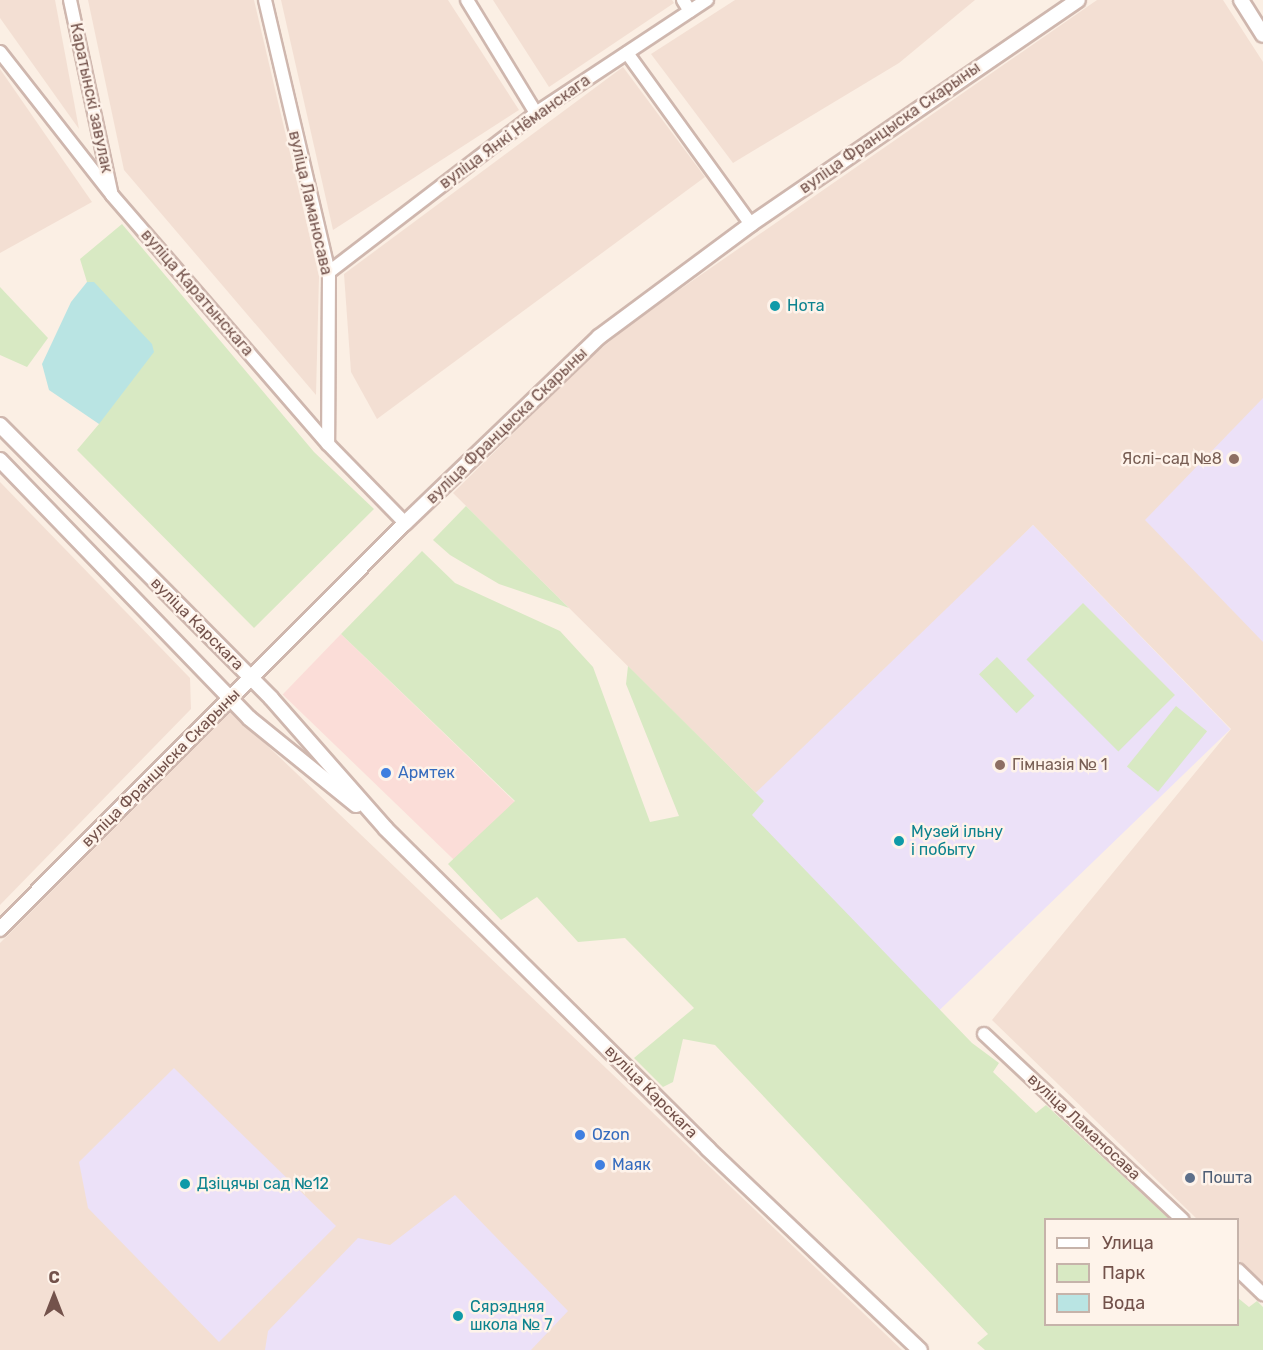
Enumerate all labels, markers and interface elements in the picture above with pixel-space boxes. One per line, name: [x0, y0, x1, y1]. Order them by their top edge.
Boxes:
street label: Каратынскі завулак: [66, 21, 116, 175]
street label: вуліца Францыска Скарыны: [796, 58, 984, 198]
street label: вуліца Янкі Нёманскага: [436, 71, 594, 193]
street label: вуліца Ламаносава: [284, 129, 336, 277]
street label: вуліца Каратынскага: [137, 226, 257, 360]
place label: Нота: [787, 296, 825, 316]
marker: Нота: [768, 299, 782, 313]
street label: вуліца Францыска Скарыны: [423, 344, 591, 508]
place label: Яслі-сад №8: [1122, 449, 1222, 469]
marker: Яслі-сад №8: [1227, 452, 1241, 466]
street label: вуліца Карскага: [147, 574, 247, 674]
street label: вуліца Францыска Скарыны: [78, 685, 244, 851]
place label: Гімназія № 1: [1012, 755, 1108, 775]
marker: Гімназія № 1: [993, 758, 1007, 772]
place label: Армтек: [398, 763, 455, 783]
marker: Армтек: [379, 766, 393, 780]
place label: Музей ільну і побыту: [911, 822, 1003, 860]
marker: Музей ільну і побыту: [892, 834, 906, 848]
street label: вуліца Карскага: [601, 1042, 701, 1142]
street label: вуліца Ламаносава: [1024, 1070, 1144, 1184]
place label: Ozon: [592, 1125, 630, 1145]
marker: Ozon: [573, 1128, 587, 1142]
place label: Маяк: [612, 1155, 651, 1175]
marker: Маяк: [593, 1158, 607, 1172]
place label: Пошта: [1202, 1168, 1252, 1188]
marker: Пошта: [1183, 1171, 1197, 1185]
place label: Дзіцячы сад №12: [197, 1174, 329, 1194]
marker: Дзіцячы сад №12: [178, 1177, 192, 1191]
legend: [1044, 1218, 1239, 1326]
text: Улица: [1102, 1232, 1154, 1254]
text: Парк: [1102, 1262, 1145, 1284]
north arrow: [24, 1266, 84, 1326]
text: С: [48, 1268, 60, 1287]
text: Вода: [1102, 1292, 1145, 1314]
place label: Сярэдняя школа № 7: [470, 1297, 552, 1335]
marker: Сярэдняя школа № 7: [451, 1309, 465, 1323]

